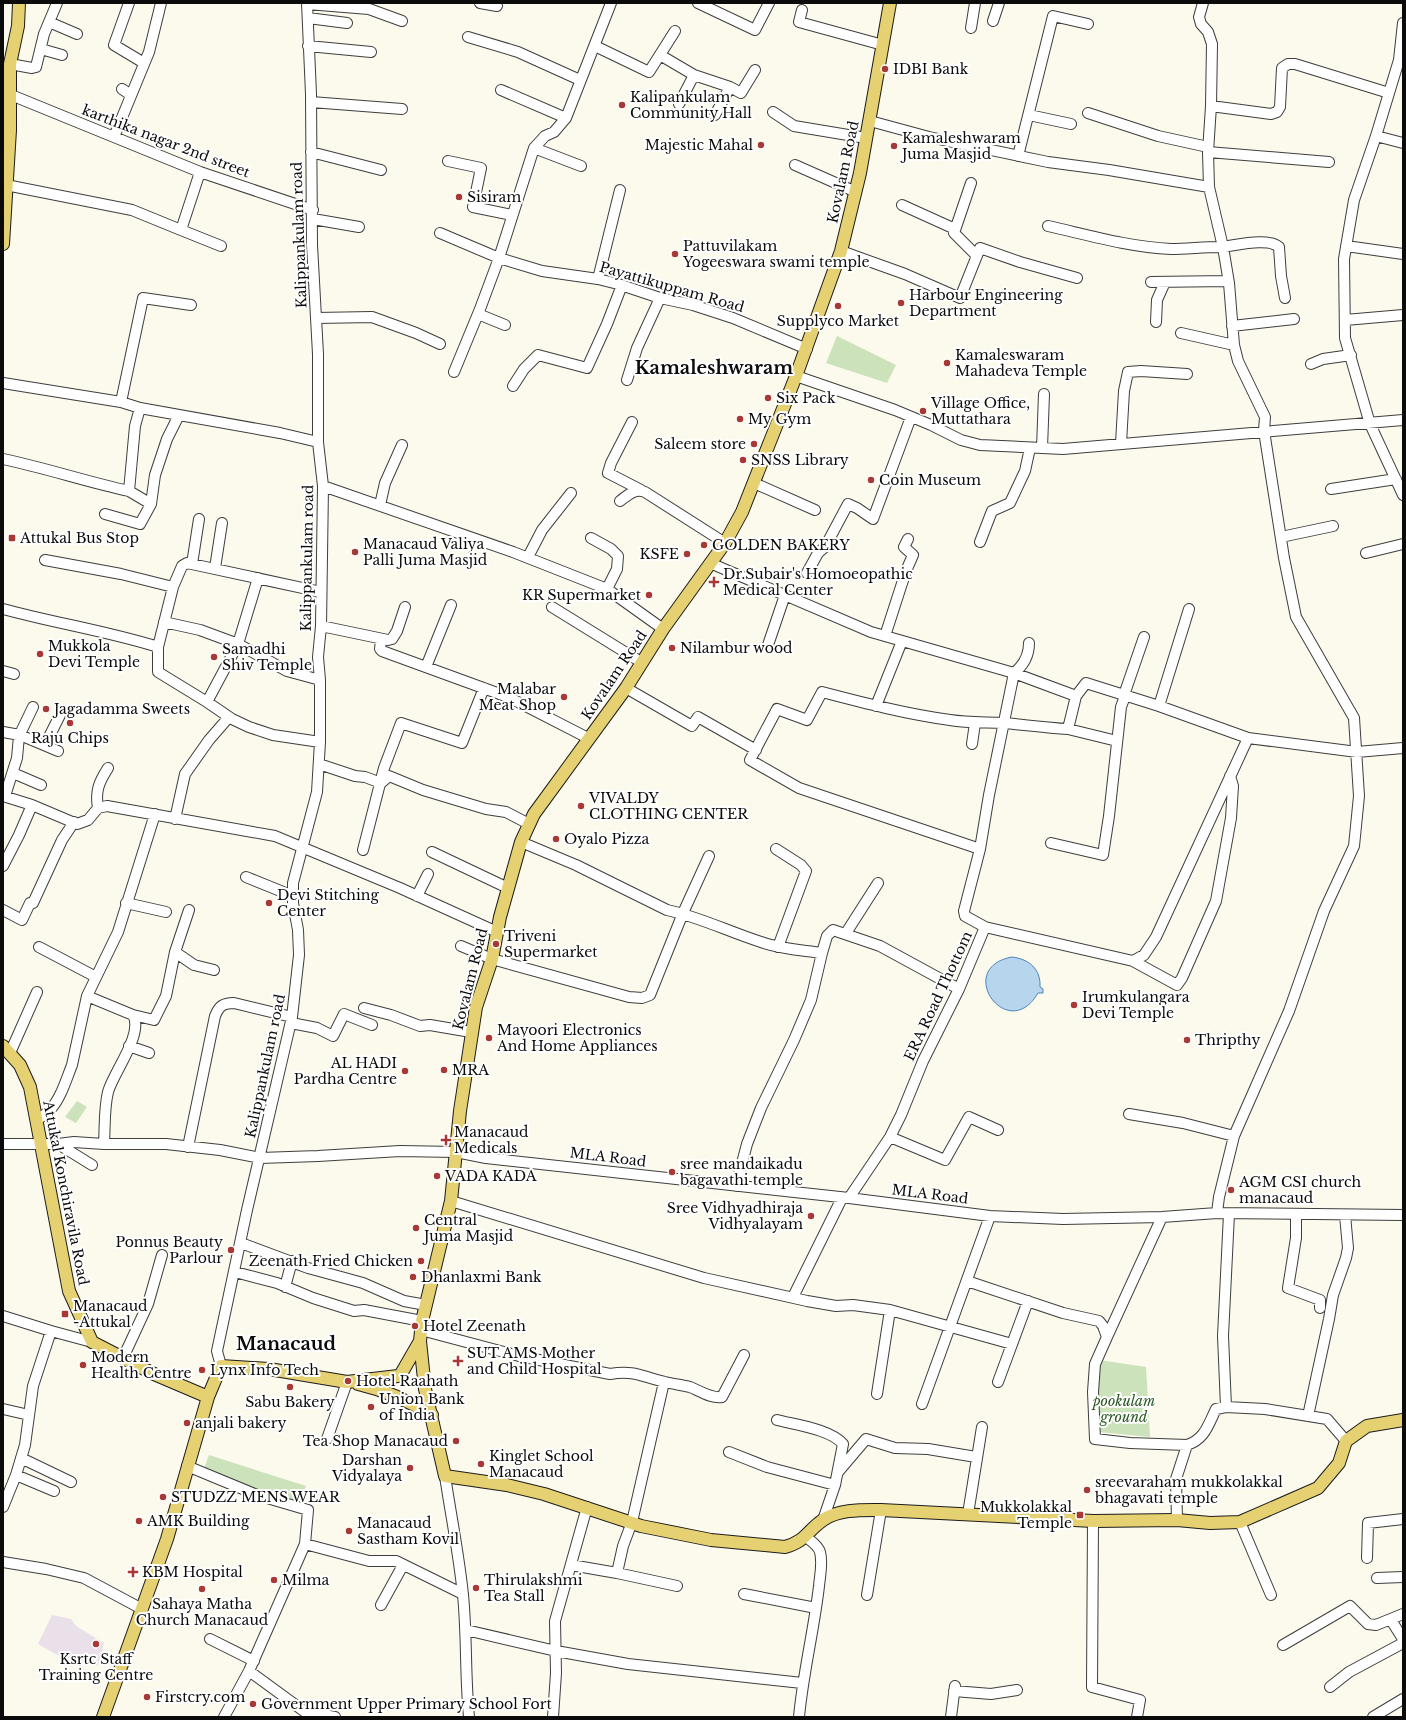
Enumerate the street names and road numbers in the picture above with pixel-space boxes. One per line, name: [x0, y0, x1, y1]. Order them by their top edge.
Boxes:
street label: karthika nagar 2nd street: [80, 101, 253, 182]
street label: Kovalam Road: [823, 119, 863, 225]
street label: Kalippankulam road: [287, 161, 311, 309]
street label: Payattikuppam Road: [597, 258, 747, 316]
street label: Kalippankulam road: [297, 484, 317, 631]
street label: Kovalam Road: [577, 626, 651, 723]
street label: Kovalam Road: [449, 926, 491, 1032]
street label: ERA Road Thottom: [900, 928, 976, 1064]
street label: Kalippankulam road: [241, 992, 289, 1140]
street label: Attukal Konchiravila Road: [39, 1098, 93, 1287]
street label: MLA Road: [569, 1143, 648, 1171]
street label: MLA Road: [891, 1180, 970, 1208]

